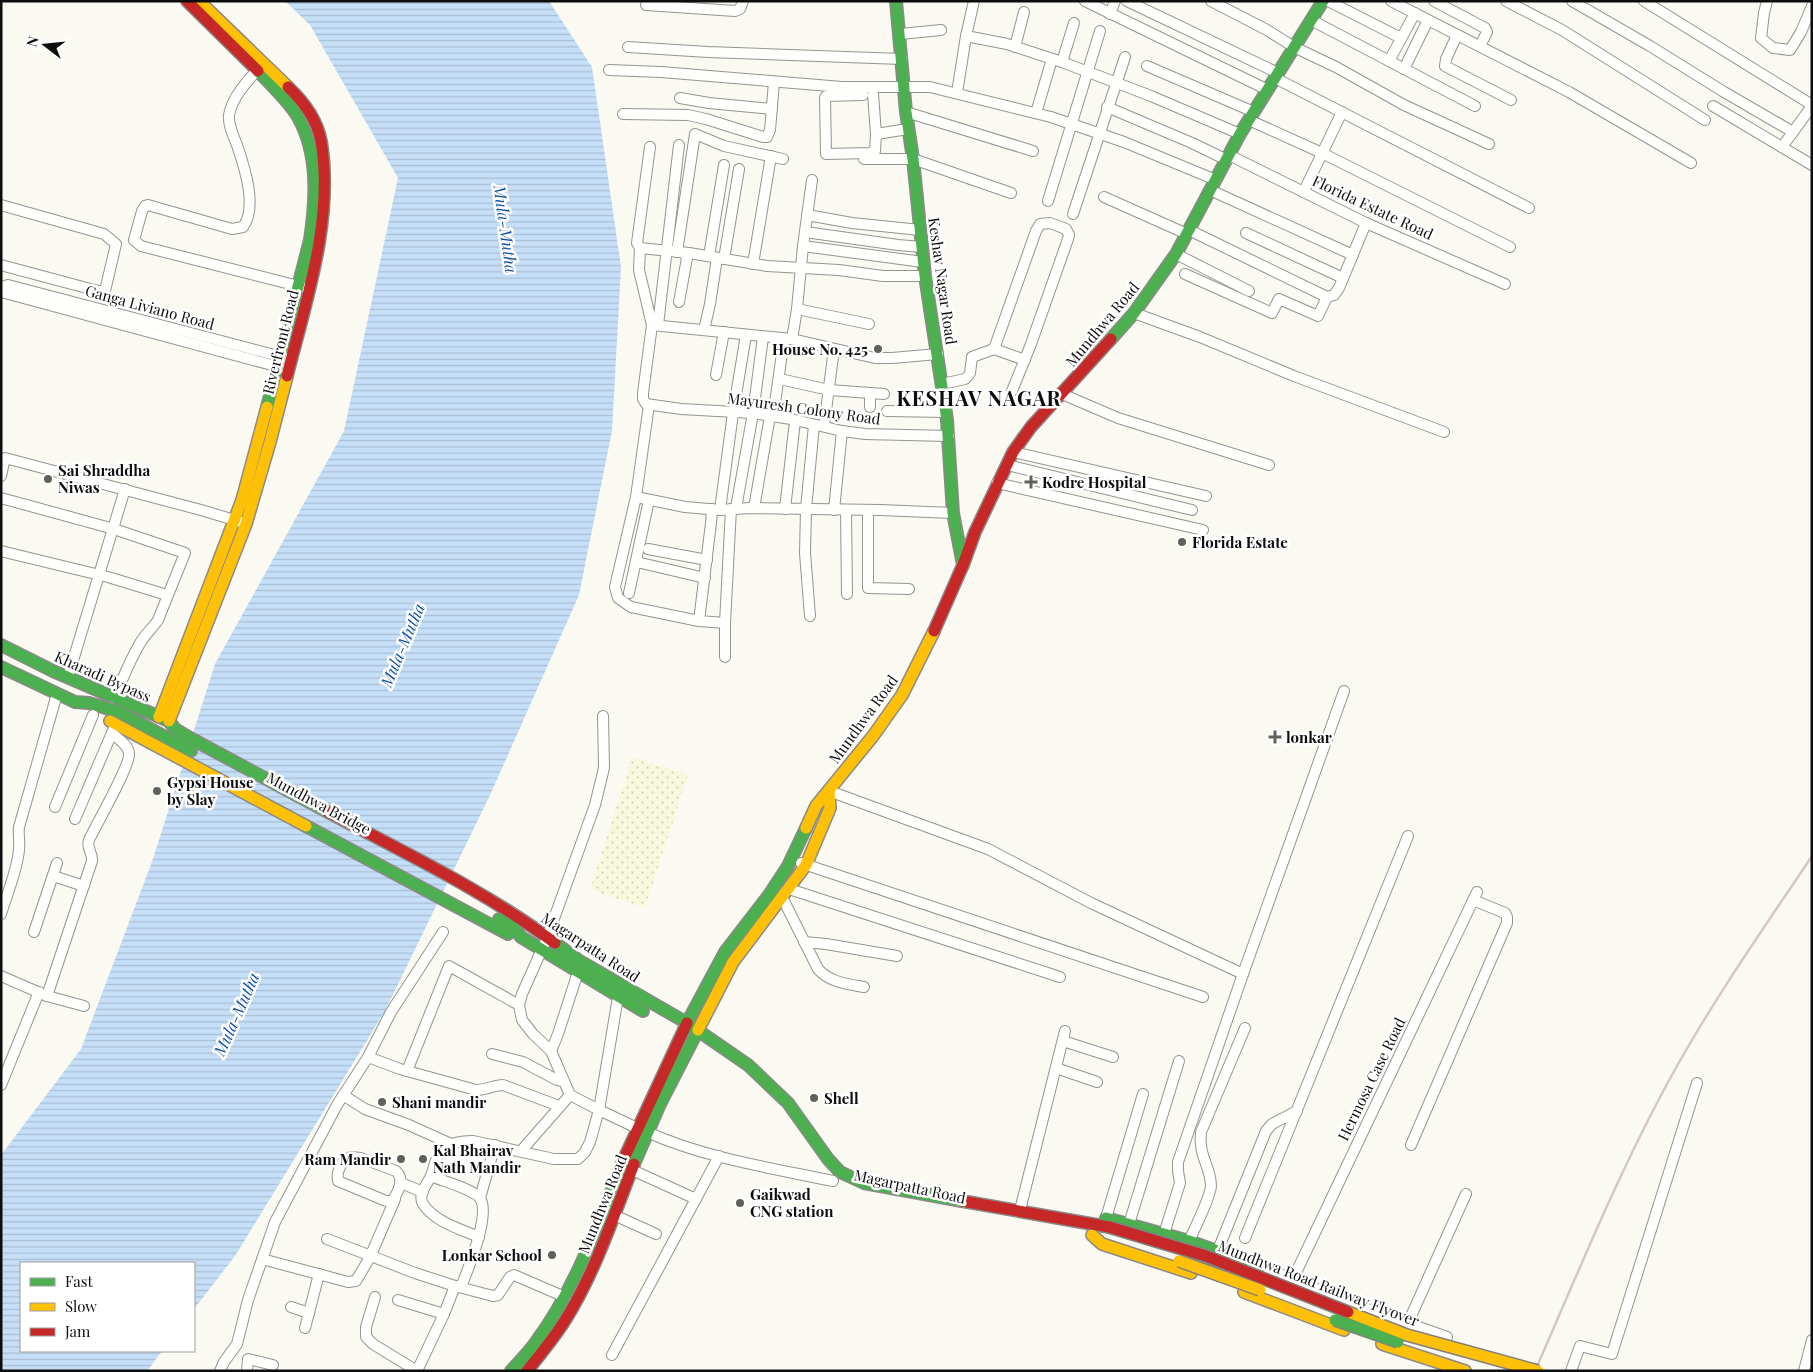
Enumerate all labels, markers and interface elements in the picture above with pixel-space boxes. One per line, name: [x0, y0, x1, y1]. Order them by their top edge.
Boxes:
north arrow: [20, 20, 70, 70]
text: N: [21, 34, 43, 49]
street label: Florida Estate Road: [1309, 170, 1437, 244]
water label: Mula-Mutha: [489, 183, 523, 274]
street label: Keshav Nagar Road: [924, 216, 962, 346]
street label: Mundhwa Road: [1061, 277, 1143, 370]
street label: Ganga Liviano Road: [83, 280, 217, 334]
street label: Riverfront Road: [257, 287, 303, 396]
place label: House No. 425: [772, 339, 868, 359]
marker: House No. 425: [872, 343, 884, 355]
district label: KESHAV NAGAR: [897, 384, 1062, 411]
street label: Mayuresh Colony Road: [726, 387, 882, 429]
place label: Sai Shraddha Niwas: [58, 460, 150, 497]
place label: Kodre Hospital: [1042, 472, 1147, 492]
marker: Sai Shraddha Niwas: [42, 473, 54, 485]
marker: Kodre Hospital: [1024, 475, 1038, 489]
place label: Florida Estate: [1192, 532, 1288, 552]
marker: Florida Estate: [1176, 536, 1188, 548]
water label: Mula-Mutha: [375, 600, 429, 691]
street label: Kharadi Bypass: [52, 646, 154, 706]
street label: Mundhwa Road: [824, 671, 902, 767]
place label: lonkar: [1286, 727, 1332, 747]
marker: lonkar: [1268, 730, 1282, 744]
street label: Mundhwa Bridge: [264, 767, 374, 839]
place label: Gypsi House by Slay: [167, 772, 254, 809]
marker: Gypsi House by Slay: [151, 785, 163, 797]
street label: Magarpatta Road: [538, 908, 644, 987]
water label: Mula-Mutha: [208, 969, 264, 1060]
street label: Hermosa Case Road: [1333, 1014, 1410, 1144]
place label: Shell: [824, 1088, 859, 1108]
place label: Shani mandir: [392, 1092, 486, 1112]
marker: Shell: [808, 1092, 820, 1104]
marker: Shani mandir: [376, 1096, 388, 1108]
place label: Kal Bhairav Nath Mandir: [433, 1140, 521, 1177]
place label: Ram Mandir: [304, 1149, 391, 1169]
street label: Mundhwa Road: [573, 1152, 631, 1256]
marker: Ram Mandir: [395, 1153, 407, 1165]
marker: Kal Bhairav Nath Mandir: [417, 1153, 429, 1165]
street label: Magarpatta Road: [852, 1164, 968, 1208]
place label: Gaikwad CNG station: [750, 1184, 834, 1221]
marker: Gaikwad CNG station: [734, 1197, 746, 1209]
street label: Mundhwa Road Railway Flyover: [1216, 1235, 1423, 1331]
place label: Lonkar School: [442, 1245, 542, 1265]
marker: Lonkar School: [546, 1249, 558, 1261]
legend: [20, 1262, 195, 1352]
text: Fast: [65, 1271, 94, 1291]
text: Slow: [65, 1296, 97, 1316]
text: Jam: [64, 1321, 91, 1341]

